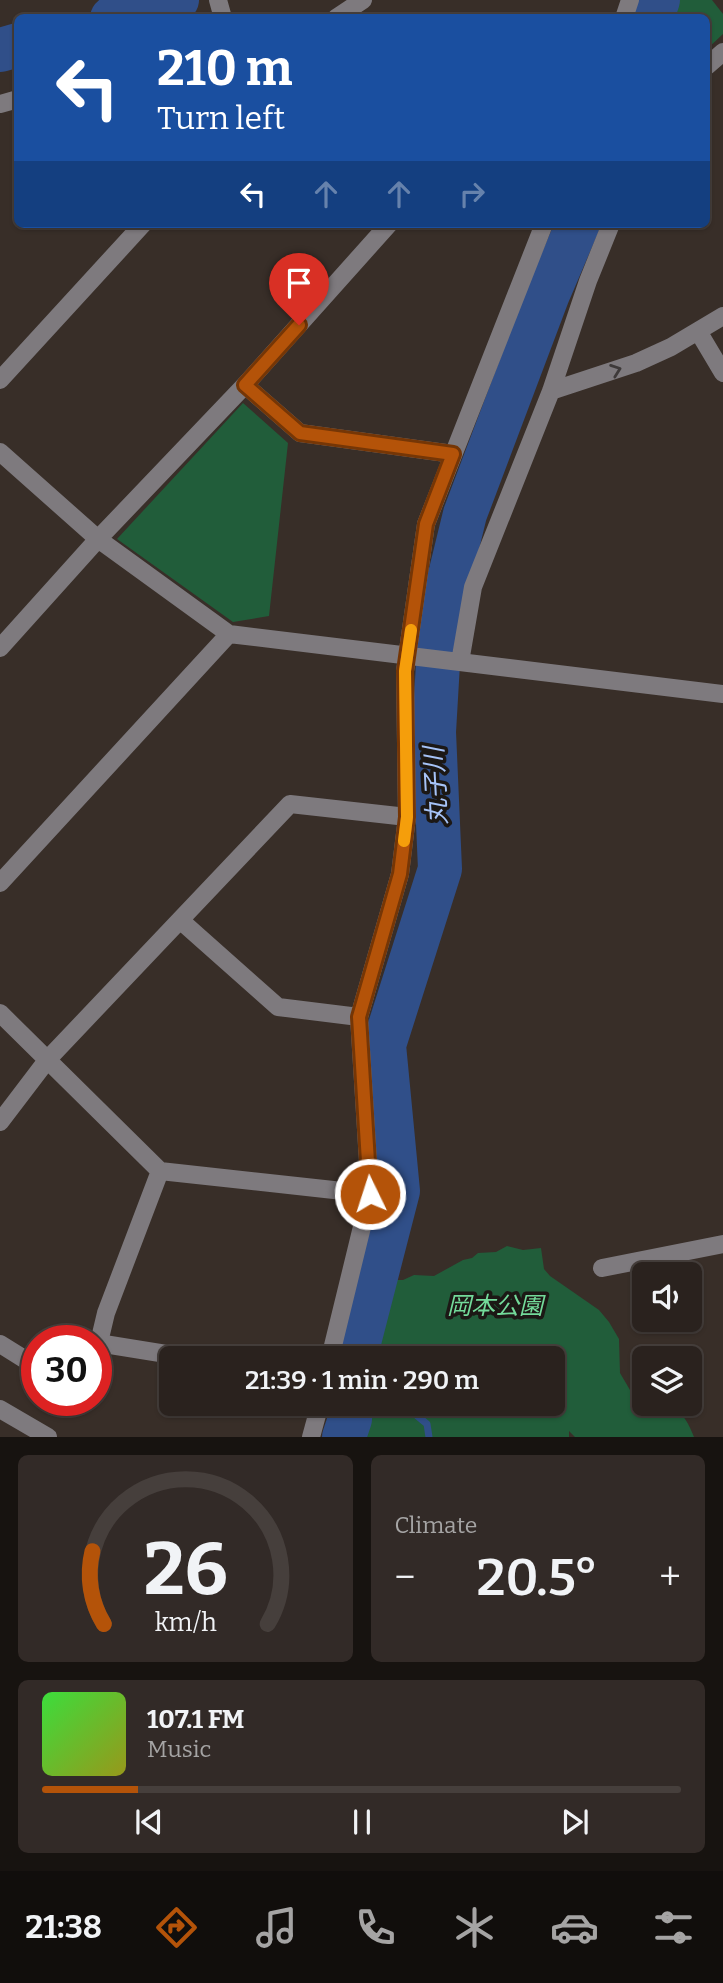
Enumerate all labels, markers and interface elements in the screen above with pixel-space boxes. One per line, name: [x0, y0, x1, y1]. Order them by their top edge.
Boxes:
text: 210 m: [157, 39, 292, 98]
icon: left: [42, 42, 133, 133]
text: Turn left: [157, 99, 285, 137]
icon: left: [234, 175, 272, 213]
icon: ahead: [307, 175, 345, 213]
icon: ahead: [380, 175, 418, 213]
icon: right: [453, 175, 491, 213]
pin: [269, 253, 329, 325]
icon: arrive: [280, 264, 318, 302]
one-way arrow: [610, 365, 622, 379]
water label: 丸子川: [418, 743, 454, 826]
position arrow: [333, 1157, 407, 1231]
map controls: [632, 1262, 702, 1416]
button: sound: [632, 1262, 702, 1332]
park label: 岡本公園: [447, 1292, 546, 1320]
speed limit sign: 30: [21, 1325, 112, 1416]
button: layers: [632, 1346, 702, 1416]
text: 21:39 · 1 min · 290 m: [245, 1365, 479, 1396]
text: Climate: [395, 1511, 477, 1539]
text: 26: [143, 1527, 227, 1614]
text: 20.5°: [477, 1546, 598, 1609]
text: −: [395, 1554, 415, 1600]
text: +: [659, 1554, 681, 1600]
text: km/h: [154, 1608, 217, 1638]
text: 107.1 FM: [147, 1704, 244, 1735]
text: Music: [147, 1735, 211, 1763]
icon: previous: [130, 1803, 168, 1841]
icon: pause: [343, 1803, 381, 1841]
icon: next: [556, 1803, 594, 1841]
icon: directions: [152, 1903, 201, 1952]
icon: music: [252, 1903, 301, 1952]
icon: phone: [351, 1903, 400, 1952]
icon: climate: [450, 1903, 499, 1952]
icon: car: [550, 1903, 599, 1952]
icon: filters: [649, 1903, 698, 1952]
text: 21:38: [25, 1908, 102, 1946]

